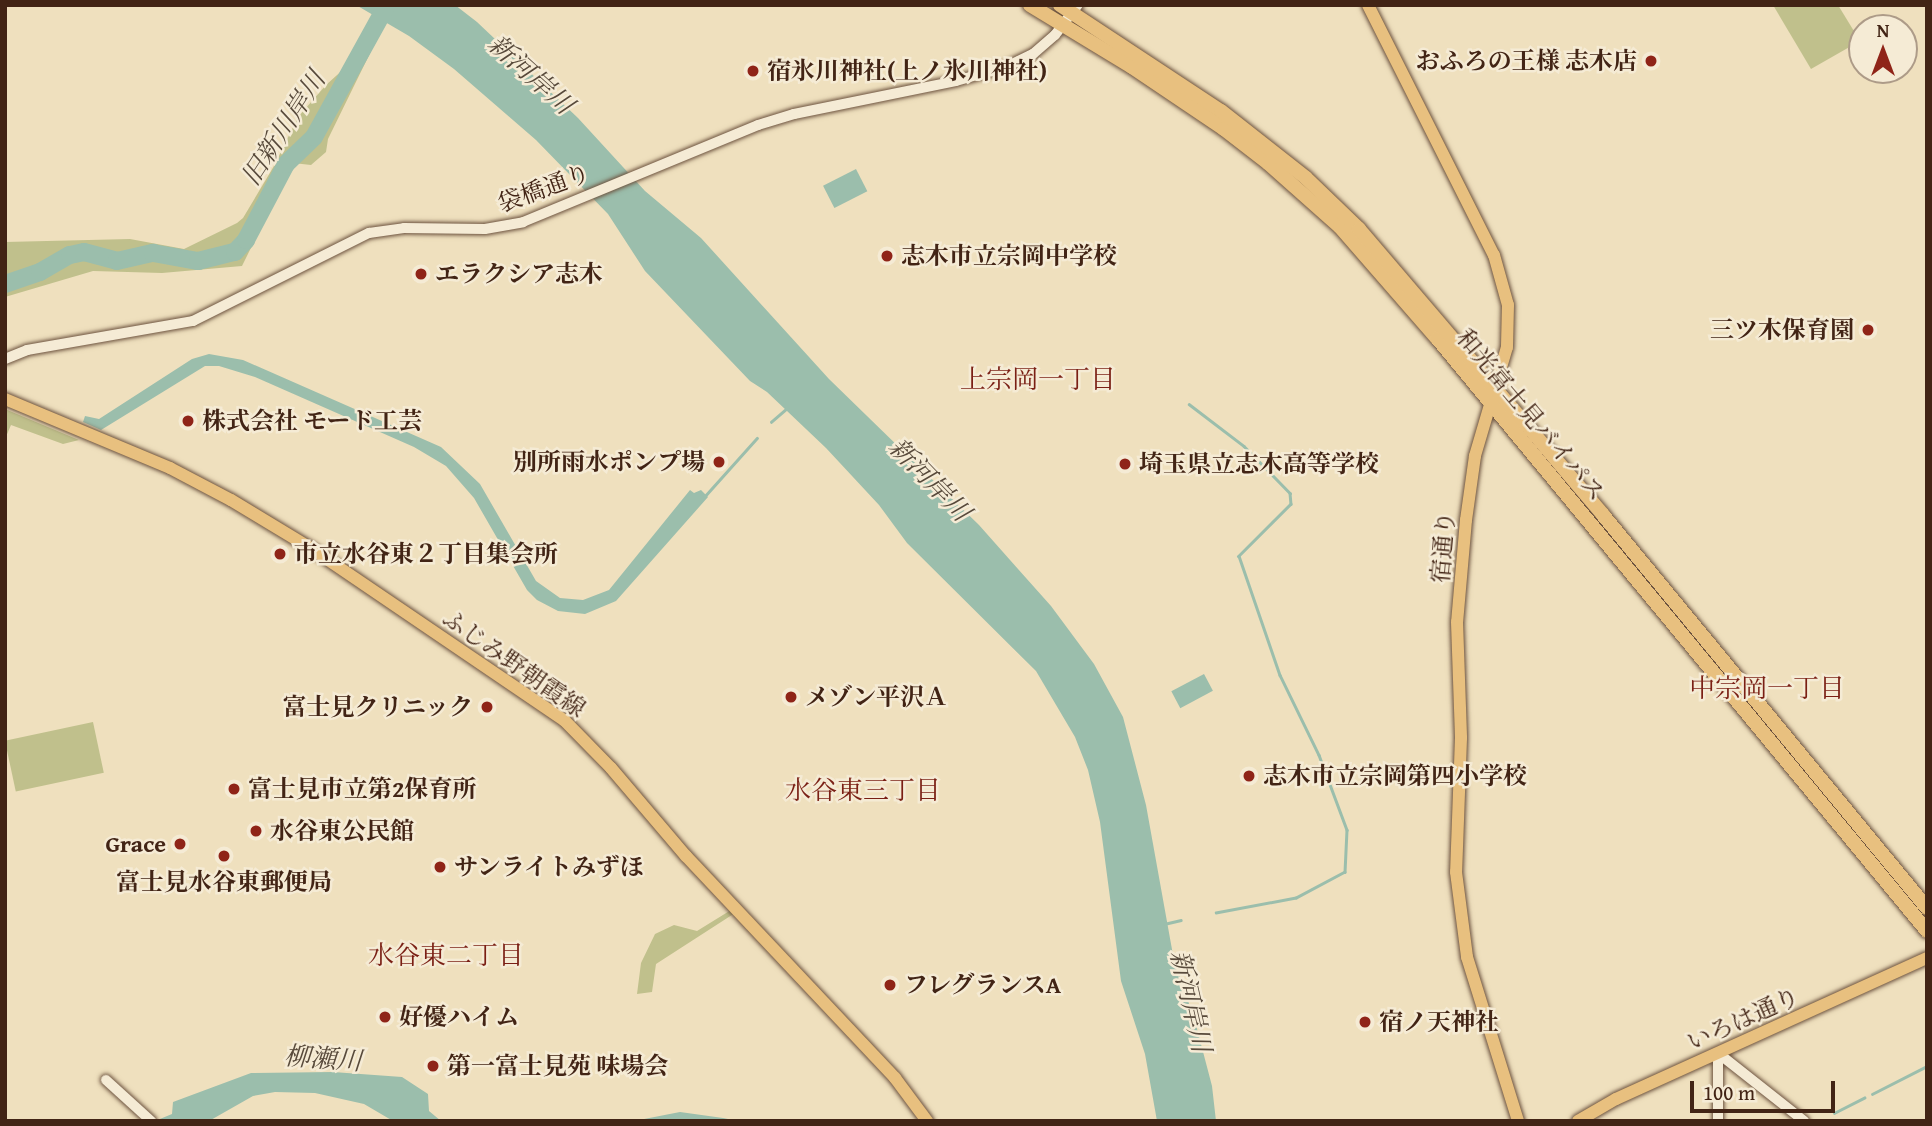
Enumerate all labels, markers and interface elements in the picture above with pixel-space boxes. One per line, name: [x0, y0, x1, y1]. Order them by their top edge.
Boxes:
north arrow: [1848, 14, 1918, 84]
text: N: [1877, 16, 1889, 44]
water label: 新河岸川: [482, 28, 580, 120]
place label: おふろの王様 志木店: [1416, 47, 1637, 75]
marker: おふろの王様 志木店: [1643, 53, 1659, 69]
place label: 宿氷川神社(上ノ氷川神社): [767, 57, 1047, 85]
marker: 宿氷川神社(上ノ氷川神社): [745, 63, 761, 79]
water label: 旧新川岸川: [235, 65, 331, 191]
street label: 袋橋通り: [494, 158, 594, 218]
place label: 志木市立宗岡中学校: [901, 242, 1117, 270]
marker: 志木市立宗岡中学校: [879, 248, 895, 264]
place label: エラクシア志木: [435, 260, 603, 288]
marker: エラクシア志木: [413, 266, 429, 282]
place label: 三ツ木保育園: [1710, 316, 1854, 344]
marker: 三ツ木保育園: [1860, 322, 1876, 338]
street label: 和光富士見バイパス: [1451, 323, 1611, 507]
district label: 上宗岡一丁目: [960, 363, 1116, 395]
place label: 株式会社 モード工芸: [202, 407, 422, 435]
marker: 株式会社 モード工芸: [180, 413, 196, 429]
water label: 新河岸川: [883, 431, 977, 527]
place label: 別所雨水ポンプ場: [513, 448, 705, 476]
place label: 埼玉県立志木高等学校: [1139, 450, 1379, 478]
marker: 別所雨水ポンプ場: [711, 454, 727, 470]
marker: 埼玉県立志木高等学校: [1117, 456, 1133, 472]
street label: 宿通り: [1426, 510, 1460, 584]
place label: 市立水谷東２丁目集会所: [294, 540, 558, 568]
marker: 市立水谷東２丁目集会所: [272, 546, 288, 562]
street label: ふじみ野朝霞線: [437, 603, 591, 723]
district label: 中宗岡一丁目: [1689, 672, 1845, 704]
place label: メゾン平沢Ａ: [805, 683, 949, 711]
marker: メゾン平沢Ａ: [783, 689, 799, 705]
place label: 富士見クリニック: [281, 693, 473, 721]
marker: 富士見クリニック: [479, 699, 495, 715]
place label: 志木市立宗岡第四小学校: [1263, 762, 1527, 790]
marker: 志木市立宗岡第四小学校: [1241, 768, 1257, 784]
district label: 水谷東三丁目: [785, 774, 941, 806]
place label: 富士見市立第2保育所: [248, 775, 476, 803]
marker: 富士見市立第2保育所: [226, 781, 242, 797]
place label: 水谷東公民館: [270, 817, 414, 845]
marker: 水谷東公民館: [248, 823, 264, 839]
place label: Grace: [105, 830, 166, 858]
marker: Grace: [172, 836, 188, 852]
marker: 富士見水谷東郵便局: [216, 848, 232, 864]
place label: サンライトみずほ: [454, 853, 646, 881]
marker: サンライトみずほ: [432, 859, 448, 875]
place label: 富士見水谷東郵便局: [116, 868, 332, 896]
district label: 水谷東二丁目: [368, 939, 524, 971]
water label: 新河岸川: [1164, 947, 1218, 1055]
place label: フレグランスA: [904, 971, 1063, 999]
marker: フレグランスA: [882, 977, 898, 993]
street label: いろは通り: [1682, 981, 1804, 1057]
place label: 好優ハイム: [399, 1003, 519, 1031]
place label: 宿ノ天神社: [1379, 1008, 1499, 1036]
marker: 好優ハイム: [377, 1009, 393, 1025]
marker: 宿ノ天神社: [1357, 1014, 1373, 1030]
water label: 柳瀬川: [283, 1040, 363, 1076]
place label: 第一富士見苑 味場会: [447, 1052, 668, 1080]
marker: 第一富士見苑 味場会: [425, 1058, 441, 1074]
scale bar: [1694, 1066, 1839, 1110]
text: 100 m: [1703, 1077, 1755, 1108]

